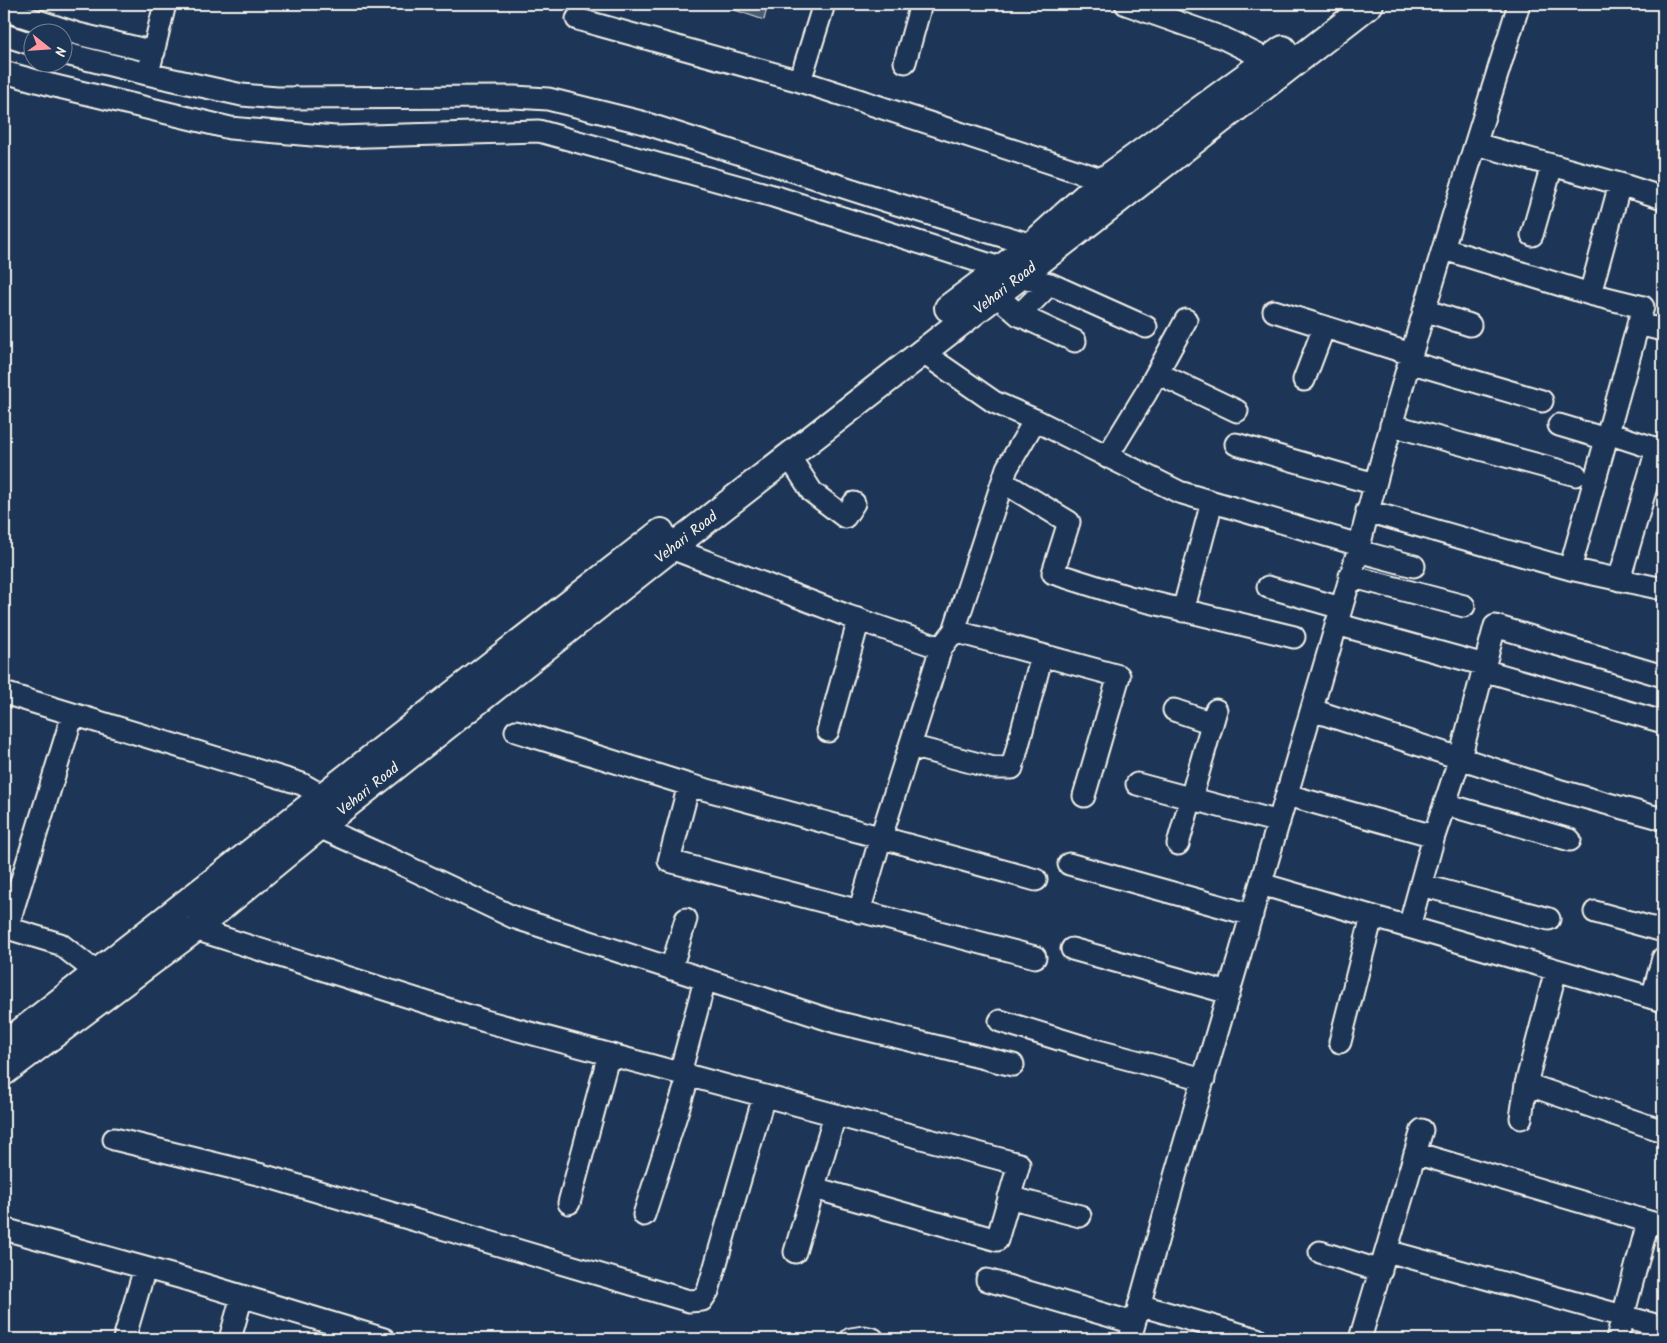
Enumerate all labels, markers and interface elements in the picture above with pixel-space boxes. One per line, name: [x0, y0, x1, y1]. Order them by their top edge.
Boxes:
north arrow: [22, 22, 72, 72]
text: N: [48, 44, 71, 59]
street label: Vehari Road: [969, 256, 1043, 321]
street label: Vehari Road: [650, 505, 724, 570]
street label: Vehari Road: [332, 757, 406, 823]

